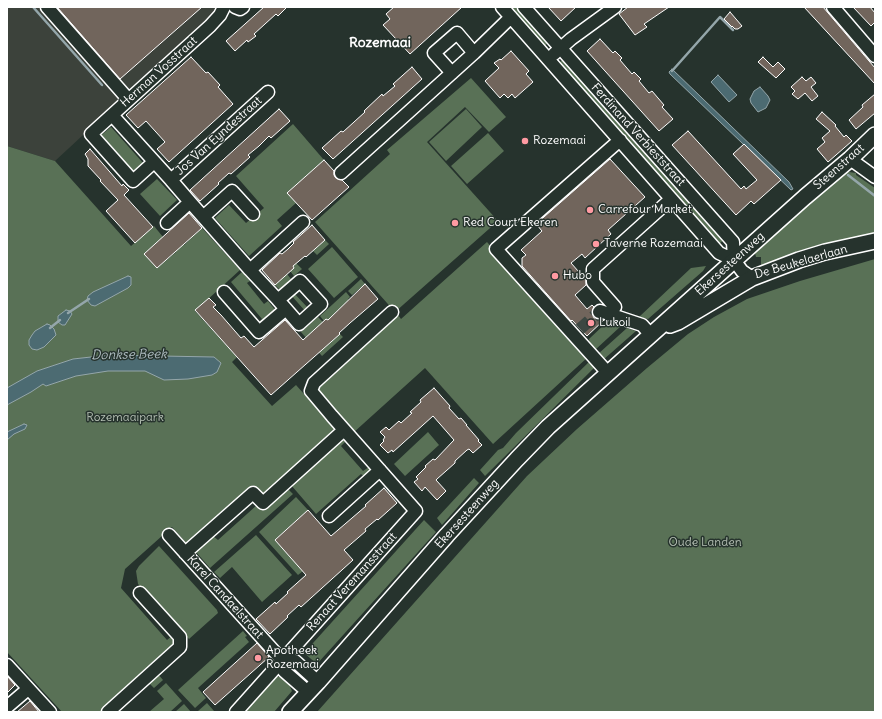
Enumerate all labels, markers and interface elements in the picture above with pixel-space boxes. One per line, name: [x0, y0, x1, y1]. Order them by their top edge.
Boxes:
street label: Herman Vosstraat: [118, 34, 200, 110]
district label: Rozemaai: [349, 35, 411, 51]
street label: Ferdinand Verbieststraat: [588, 81, 688, 189]
street label: Jos Van Eyndestraat: [173, 94, 265, 178]
place label: Rozemaai: [533, 134, 586, 148]
marker: Rozemaai: [520, 136, 530, 146]
street label: Steenstraat: [811, 141, 867, 193]
place label: Carrefour Market: [598, 203, 692, 217]
marker: Carrefour Market: [585, 205, 595, 215]
place label: Red Court Ekeren: [463, 216, 558, 230]
marker: Red Court Ekeren: [450, 218, 460, 228]
street label: Ekersesteenweg: [692, 229, 768, 299]
place label: Taverne Rozemaai: [604, 237, 703, 251]
marker: Taverne Rozemaai: [591, 239, 601, 249]
street label: De Beukelaerlaan: [753, 242, 849, 282]
place label: Hubo: [563, 269, 592, 283]
marker: Hubo: [550, 271, 560, 281]
place label: Lukoil: [599, 316, 631, 330]
marker: Lukoil: [586, 318, 596, 328]
water label: Donkse Beek: [91, 347, 167, 363]
park label: Rozemaaipark: [86, 411, 164, 425]
street label: Ekersesteenweg: [432, 476, 502, 552]
street label: Renaat Veremansstraat: [304, 530, 400, 634]
park label: Oude Landen: [668, 536, 742, 550]
street label: Karel Candaelstraat: [184, 552, 266, 642]
place label: Apotheek Rozemaai: [266, 644, 319, 672]
marker: Apotheek Rozemaai: [253, 653, 263, 663]

